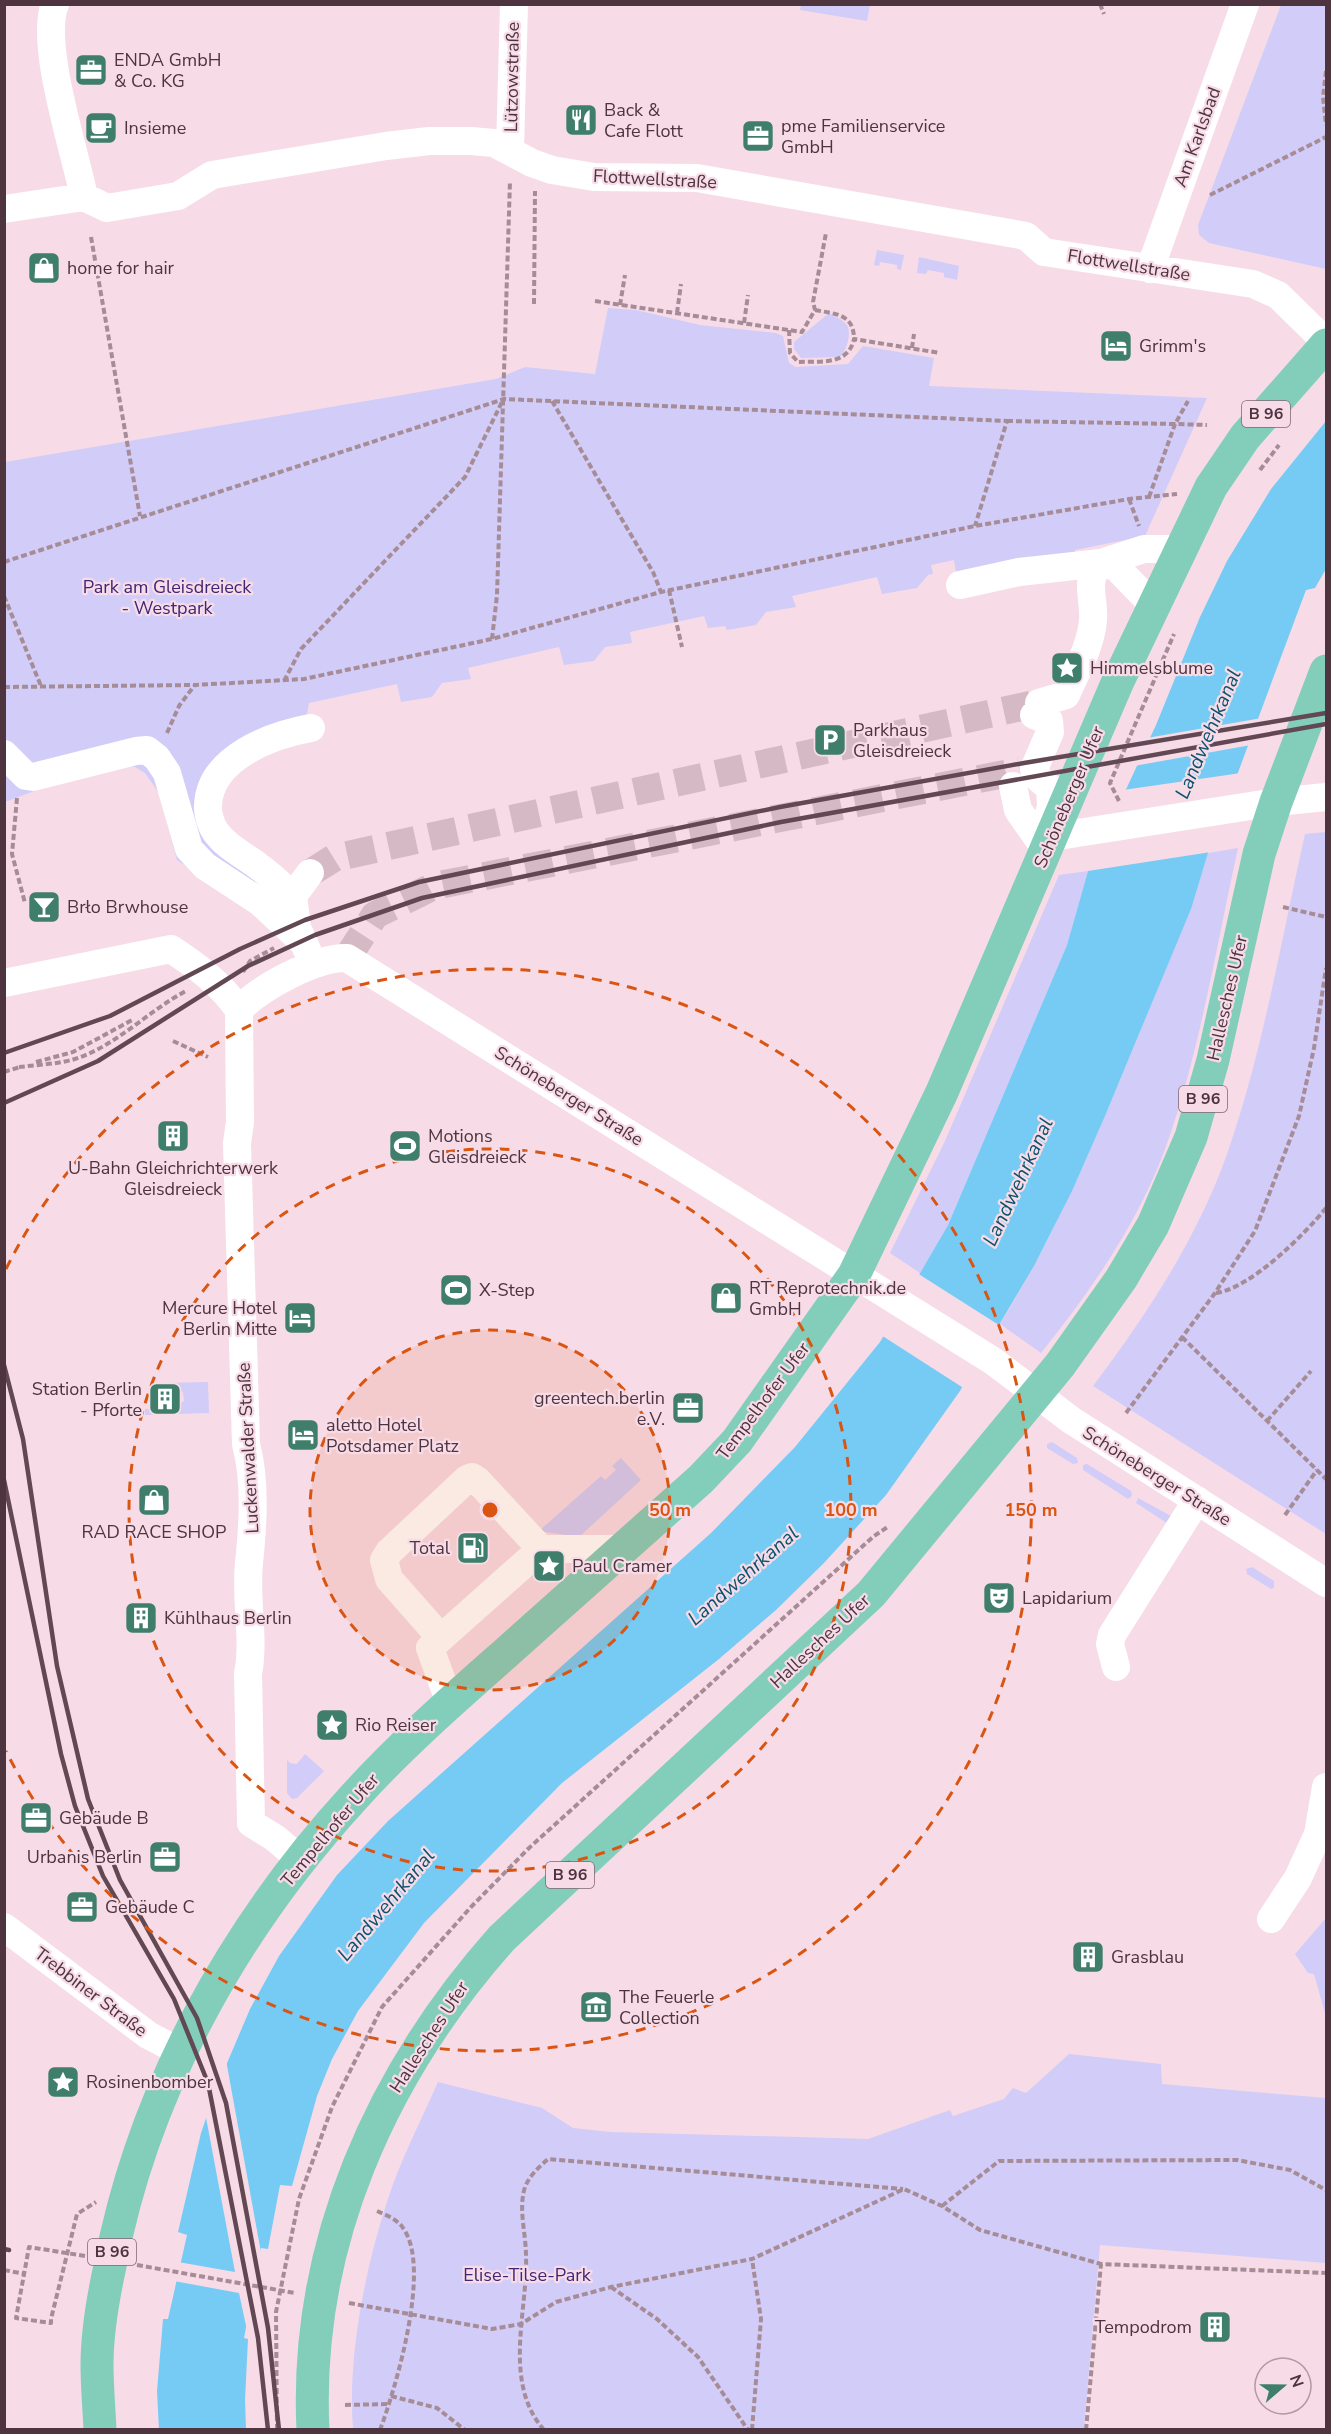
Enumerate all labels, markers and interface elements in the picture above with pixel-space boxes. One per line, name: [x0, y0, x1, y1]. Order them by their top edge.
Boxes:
street label: Lützowstraße: [499, 22, 525, 132]
place label: ENDA GmbH & Co. KG: [114, 48, 221, 93]
office icon: ENDA GmbH & Co. KG: [73, 52, 109, 88]
street label: Am Karlsbad: [1168, 84, 1226, 190]
place label: Back & Cafe Flott: [604, 98, 683, 143]
restaurant icon: Back & Cafe Flott: [563, 102, 599, 138]
cafe icon: Insieme: [83, 110, 119, 146]
place label: pme Familienservice GmbH: [781, 114, 945, 159]
place label: Insieme: [124, 116, 186, 140]
office icon: pme Familienservice GmbH: [740, 118, 776, 154]
street label: Flottwellstraße: [592, 164, 718, 194]
street label: Flottwellstraße: [1066, 243, 1192, 287]
shop icon: home for hair: [26, 250, 62, 286]
place label: home for hair: [67, 256, 175, 280]
hotel icon: Grimm's: [1098, 328, 1134, 364]
place label: Grimm's: [1139, 334, 1206, 358]
road number: B 96: [1242, 401, 1290, 427]
park label: Park am Gleisdreieck - Westpark: [83, 575, 252, 620]
place icon: Himmelsblume: [1049, 650, 1085, 686]
place label: Himmelsblume: [1090, 656, 1213, 680]
water label: Landwehrkanal: [1168, 665, 1248, 803]
place label: Parkhaus Gleisdreieck: [853, 718, 952, 763]
parking icon: Parkhaus Gleisdreieck: [812, 722, 848, 758]
street label: Schöneberger Ufer: [1028, 722, 1110, 872]
bar icon: Brło Brwhouse: [26, 889, 62, 925]
place label: Brło Brwhouse: [67, 895, 188, 919]
street label: Hallesches Ufer: [1201, 932, 1253, 1063]
street label: Schöneberger Straße: [490, 1041, 648, 1151]
road number: B 96: [1179, 1086, 1227, 1112]
water label: Landwehrkanal: [976, 1113, 1060, 1251]
building icon: U-Bahn Gleichrichterwerk Gleisdreieck: [155, 1118, 191, 1154]
place label: Motions Gleisdreieck: [428, 1124, 527, 1169]
sports icon: Motions Gleisdreieck: [387, 1128, 423, 1164]
place label: U-Bahn Gleichrichterwerk Gleisdreieck: [68, 1156, 279, 1201]
sports icon: X-Step: [438, 1272, 474, 1308]
place label: RT Reprotechnik.de GmbH: [749, 1276, 906, 1321]
place label: X-Step: [479, 1278, 535, 1302]
shop icon: RT Reprotechnik.de GmbH: [708, 1280, 744, 1316]
place label: Mercure Hotel Berlin Mitte: [162, 1296, 278, 1341]
hotel icon: Mercure Hotel Berlin Mitte: [282, 1300, 318, 1336]
street label: Tempelhofer Ufer: [711, 1337, 815, 1465]
street label: Luckenwalder Straße: [232, 1362, 264, 1534]
place label: Station Berlin - Pforte: [32, 1377, 142, 1422]
building icon: Station Berlin - Pforte: [147, 1381, 183, 1417]
place label: greentech.berlin e.V.: [534, 1386, 665, 1431]
office icon: greentech.berlin e.V.: [670, 1390, 706, 1426]
place label: aletto Hotel Potsdamer Platz: [326, 1413, 459, 1458]
hotel icon: aletto Hotel Potsdamer Platz: [285, 1417, 321, 1453]
street label: Schöneberger Straße: [1078, 1421, 1236, 1531]
shop icon: RAD RACE SHOP: [136, 1482, 172, 1518]
text: 50 m: [649, 1498, 691, 1522]
text: 100 m: [824, 1498, 878, 1522]
text: 150 m: [1004, 1498, 1058, 1522]
centre of rings: [480, 1500, 500, 1520]
place label: RAD RACE SHOP: [82, 1520, 226, 1544]
water label: Landwehrkanal: [682, 1520, 804, 1632]
fuel station icon: Total: [455, 1530, 491, 1566]
place label: Total: [409, 1536, 451, 1560]
place icon: Paul Cramer: [531, 1548, 567, 1584]
place label: Paul Cramer: [572, 1554, 673, 1578]
theatre icon: Lapidarium: [981, 1580, 1017, 1616]
place label: Lapidarium: [1022, 1586, 1112, 1610]
street label: Hallesches Ufer: [765, 1588, 876, 1694]
building icon: Kühlhaus Berlin: [123, 1600, 159, 1636]
place label: Kühlhaus Berlin: [164, 1606, 292, 1630]
place icon: Rio Reiser: [314, 1707, 350, 1743]
place label: Rio Reiser: [355, 1713, 437, 1737]
street label: Tempelhofer Ufer: [275, 1768, 385, 1892]
office icon: Gebäude B: [18, 1800, 54, 1836]
place label: Gebäude B: [59, 1806, 149, 1830]
office icon: Urbanis Berlin: [147, 1839, 183, 1875]
water label: Landwehrkanal: [331, 1843, 441, 1967]
place label: Urbanis Berlin: [27, 1845, 142, 1869]
road number: B 96: [546, 1862, 594, 1888]
office icon: Gebäude C: [64, 1889, 100, 1925]
place label: Gebäude C: [105, 1895, 195, 1919]
building icon: Grasblau: [1070, 1939, 1106, 1975]
street label: Trebbiner Straße: [30, 1942, 152, 2042]
place label: Grasblau: [1111, 1945, 1184, 1969]
street label: Hallesches Ufer: [384, 1976, 474, 2097]
place label: The Feuerle Collection: [619, 1985, 714, 2030]
museum icon: The Feuerle Collection: [578, 1989, 614, 2025]
place icon: Rosinenbomber: [45, 2064, 81, 2100]
place label: Rosinenbomber: [86, 2070, 214, 2094]
road number: B 96: [88, 2239, 136, 2265]
park label: Elise-Tilse-Park: [463, 2263, 592, 2287]
building icon: Tempodrom: [1197, 2309, 1233, 2345]
place label: Tempodrom: [1095, 2315, 1192, 2339]
north arrow: [1253, 2356, 1313, 2416]
text: N: [1284, 2372, 1309, 2391]

